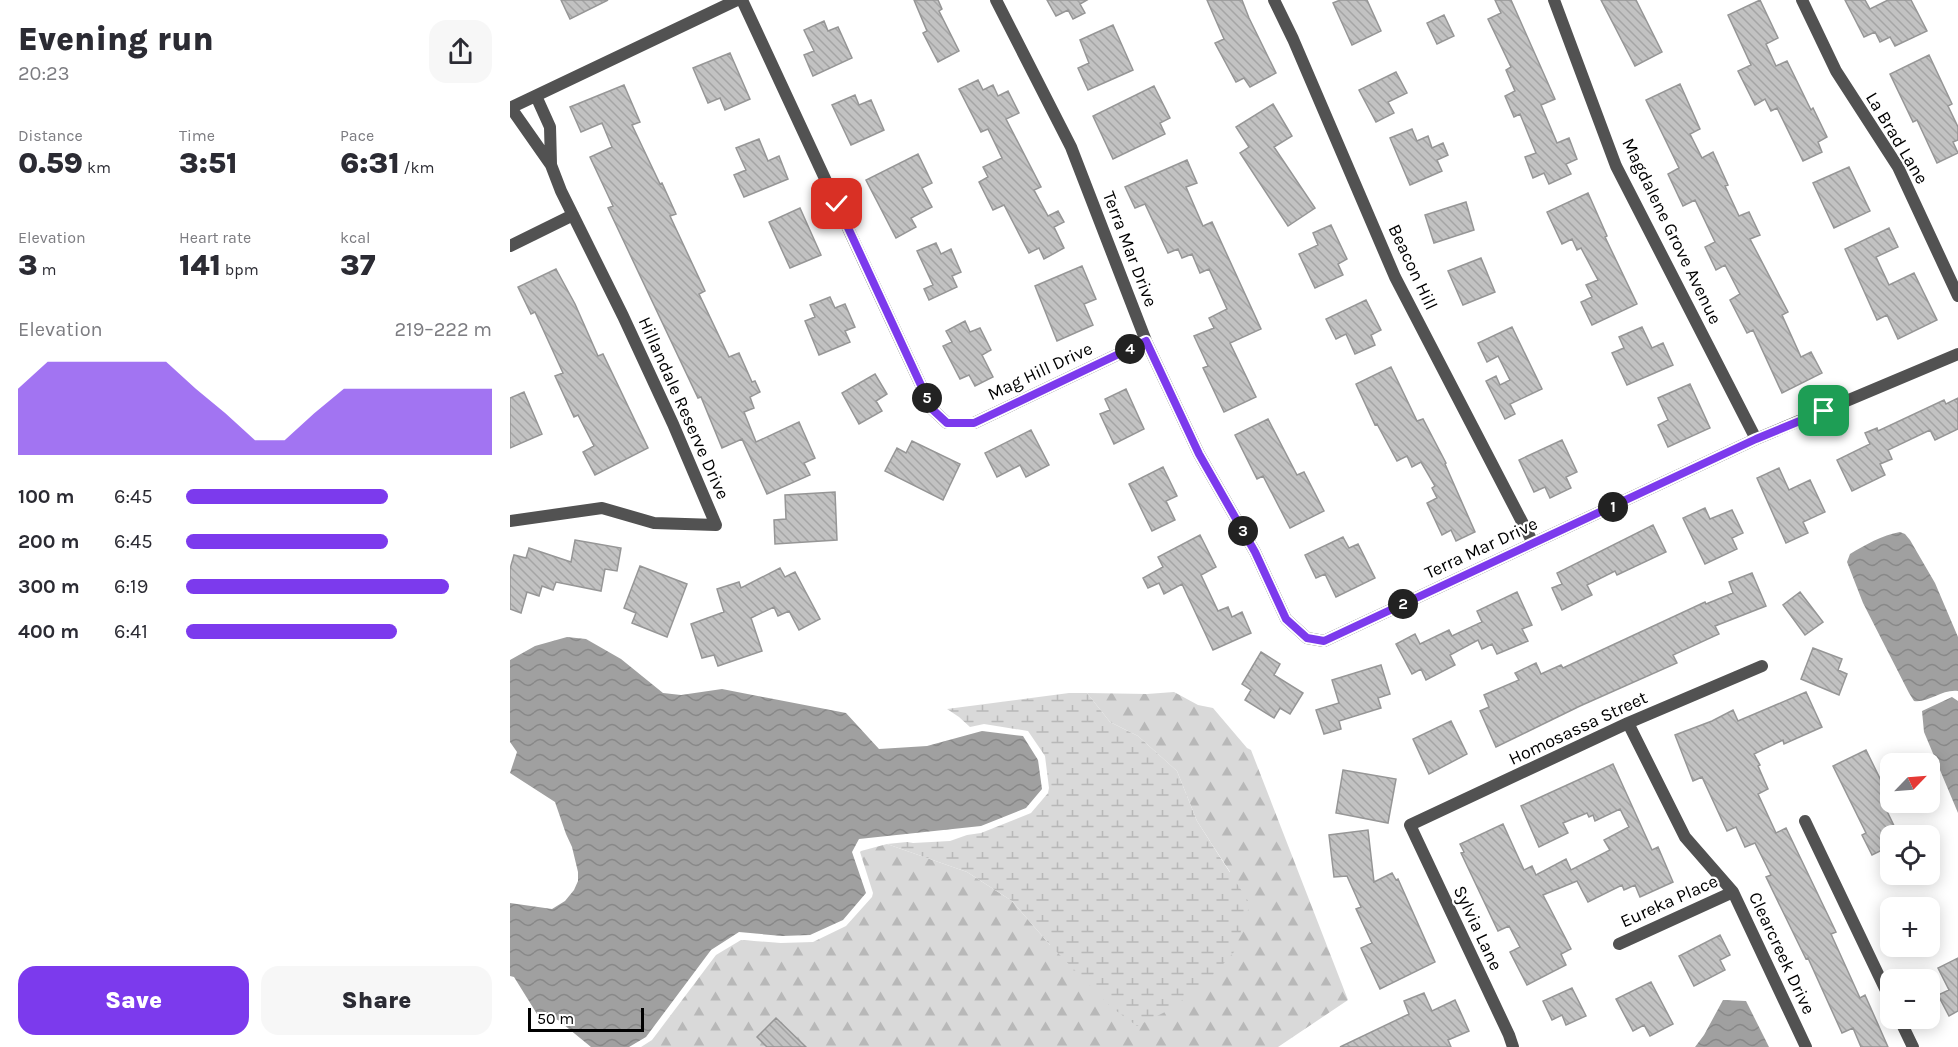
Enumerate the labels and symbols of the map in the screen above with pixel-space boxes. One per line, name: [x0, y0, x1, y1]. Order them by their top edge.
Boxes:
street label: La Brad Lane: [1861, 88, 1933, 188]
street label: Magdalene Grove Avenue: [1617, 134, 1727, 328]
pin: [811, 178, 862, 229]
street label: Terra Mar Drive: [1098, 188, 1162, 310]
street label: Beacon Hill: [1384, 221, 1442, 313]
street label: Hillandale Reserve Drive: [634, 313, 734, 503]
pin: 4: [1115, 334, 1145, 364]
street label: Mag Hill Drive: [984, 337, 1096, 405]
pin: 5: [912, 383, 942, 413]
pin: [1798, 385, 1849, 436]
pin: 1: [1598, 492, 1628, 522]
street label: Terra Mar Drive: [1421, 512, 1541, 584]
pin: 3: [1228, 516, 1258, 546]
pin: 2: [1388, 589, 1418, 619]
street label: Homosassa Street: [1505, 686, 1651, 770]
north arrow: [1880, 753, 1940, 813]
street label: Eureka Place: [1617, 870, 1721, 932]
street label: Sylvia Lane: [1449, 882, 1507, 974]
street label: Clearcreek Drive: [1744, 888, 1820, 1018]
scale bar: [528, 1005, 644, 1032]

